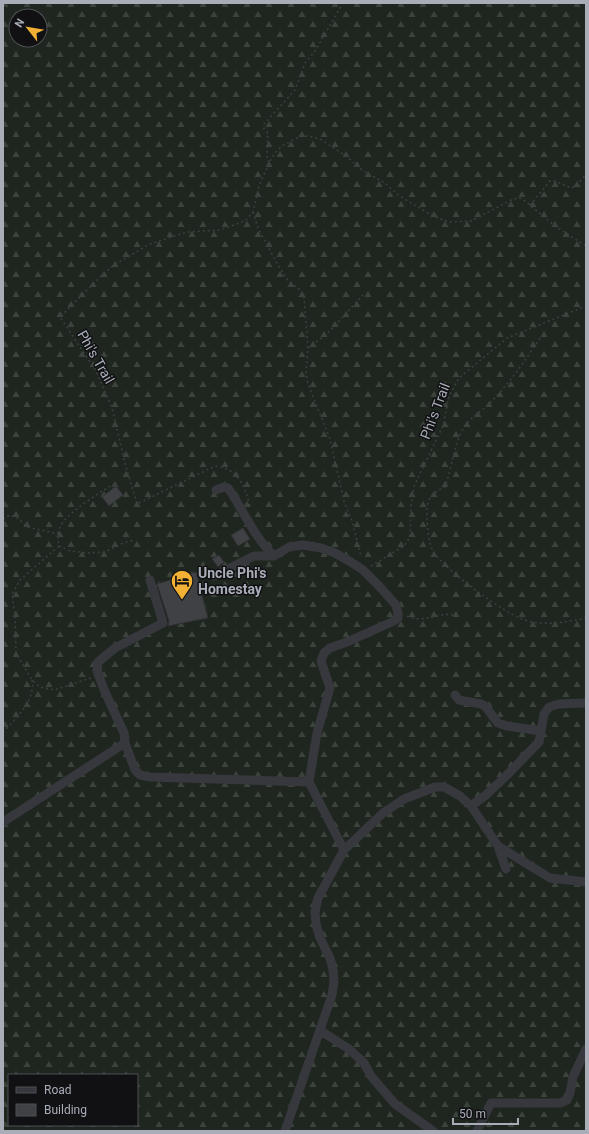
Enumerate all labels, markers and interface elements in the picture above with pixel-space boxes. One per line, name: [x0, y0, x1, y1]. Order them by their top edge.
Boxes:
north arrow: [8, 8, 48, 48]
text: N: [12, 16, 28, 30]
street label: Phi's Trail: [74, 327, 118, 387]
street label: Phi's Trail: [417, 381, 453, 441]
place label: Uncle Phi's Homestay: [198, 565, 267, 597]
hotel icon: Uncle Phi's Homestay: [169, 568, 195, 601]
legend: [8, 1074, 138, 1126]
text: Road: [44, 1083, 72, 1097]
scale bar: [453, 1100, 518, 1126]
text: Building: [44, 1103, 87, 1117]
text: 50 m: [459, 1107, 486, 1121]

